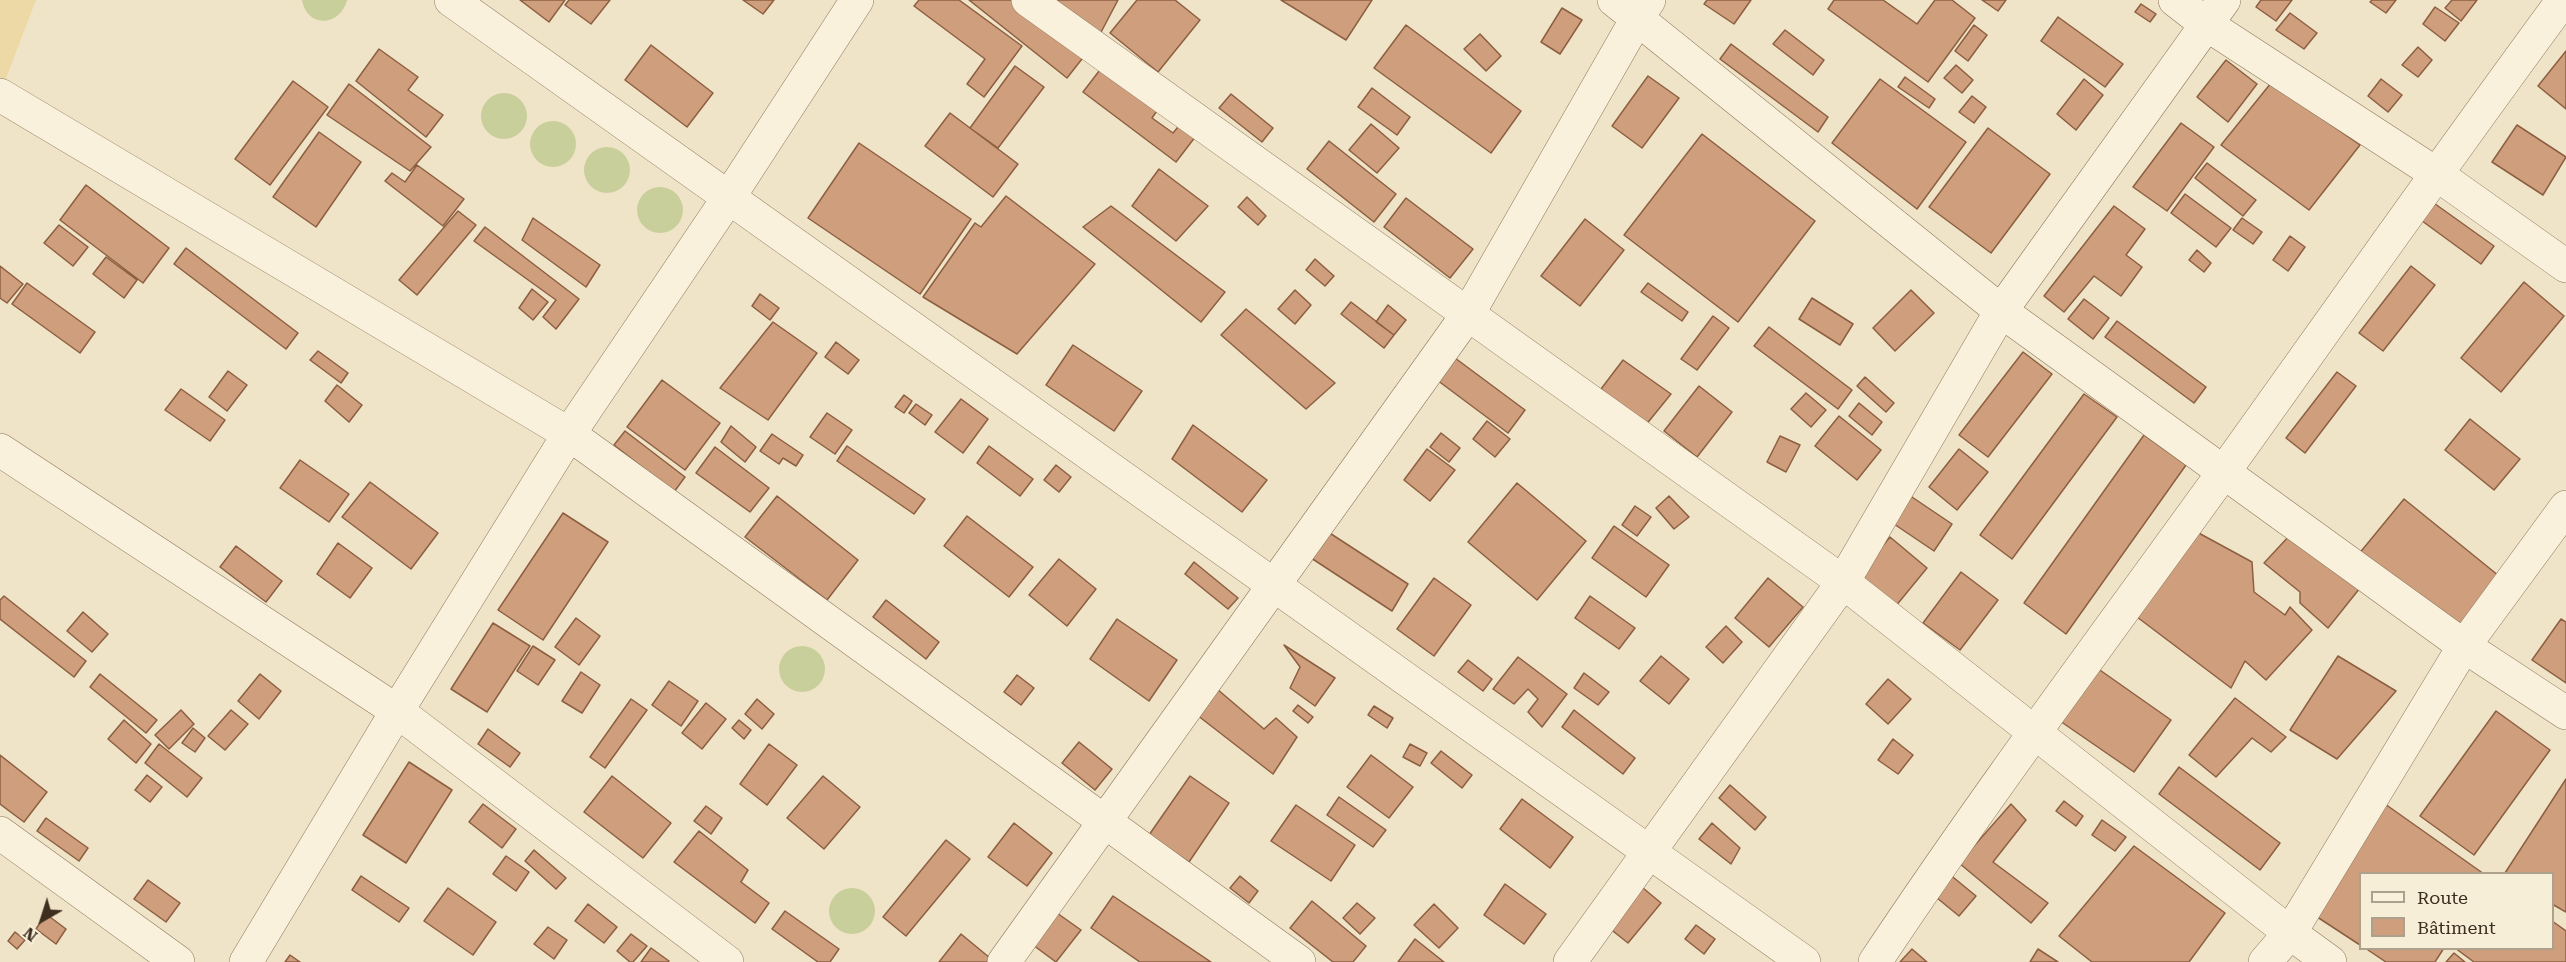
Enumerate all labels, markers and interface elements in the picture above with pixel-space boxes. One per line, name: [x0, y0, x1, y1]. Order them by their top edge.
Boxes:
legend: [2359, 872, 2554, 950]
text: Route: [2417, 887, 2468, 908]
north arrow: [12, 890, 72, 950]
text: Bâtiment: [2417, 917, 2496, 938]
text: N: [20, 923, 41, 946]

